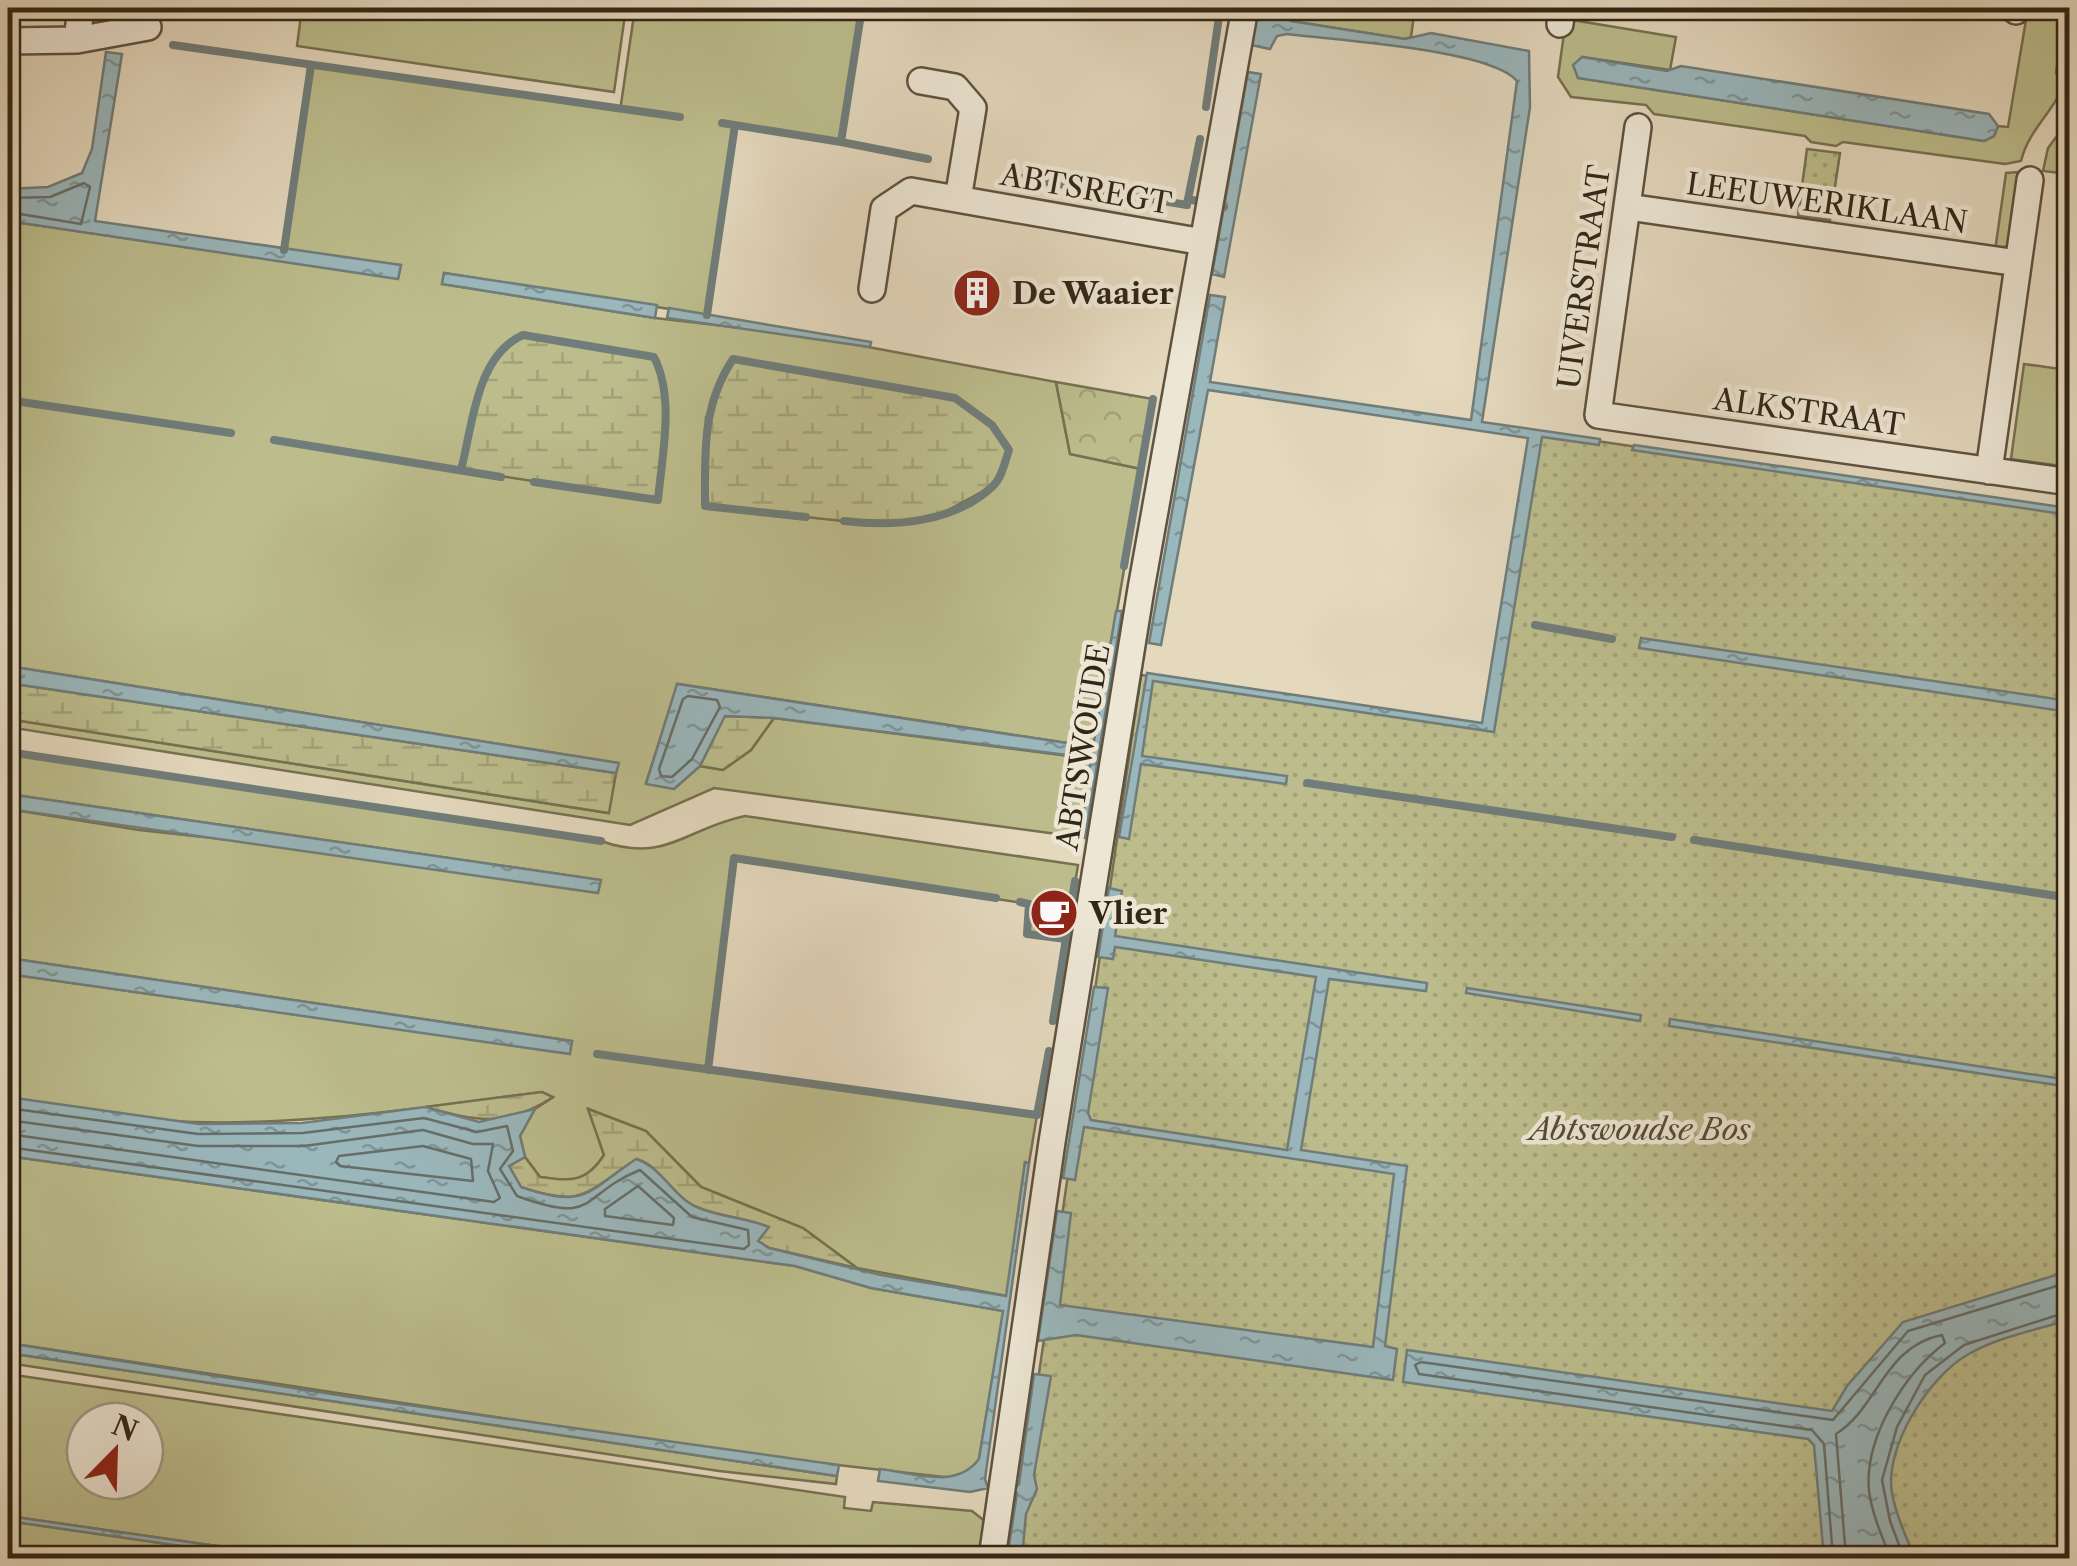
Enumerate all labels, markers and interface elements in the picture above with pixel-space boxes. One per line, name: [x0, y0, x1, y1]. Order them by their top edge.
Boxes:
street label: ABTSREGT: [997, 156, 1175, 222]
street label: UIVERSTRAAT: [1550, 162, 1618, 391]
street label: LEEUWERIKLAAN: [1684, 165, 1970, 241]
building icon: De Waaier: [951, 267, 1003, 319]
place label: De Waaier: [1012, 275, 1174, 312]
street label: ALKSTRAAT: [1710, 380, 1907, 444]
street label: ABTSWOUDE: [1048, 641, 1118, 854]
cafe icon: Vlier: [1028, 887, 1080, 939]
place label: Vlier: [1088, 895, 1168, 932]
park label: Abtswoudse Bos: [1525, 1111, 1752, 1148]
north arrow: [65, 1401, 165, 1501]
text: N: [107, 1408, 143, 1448]

